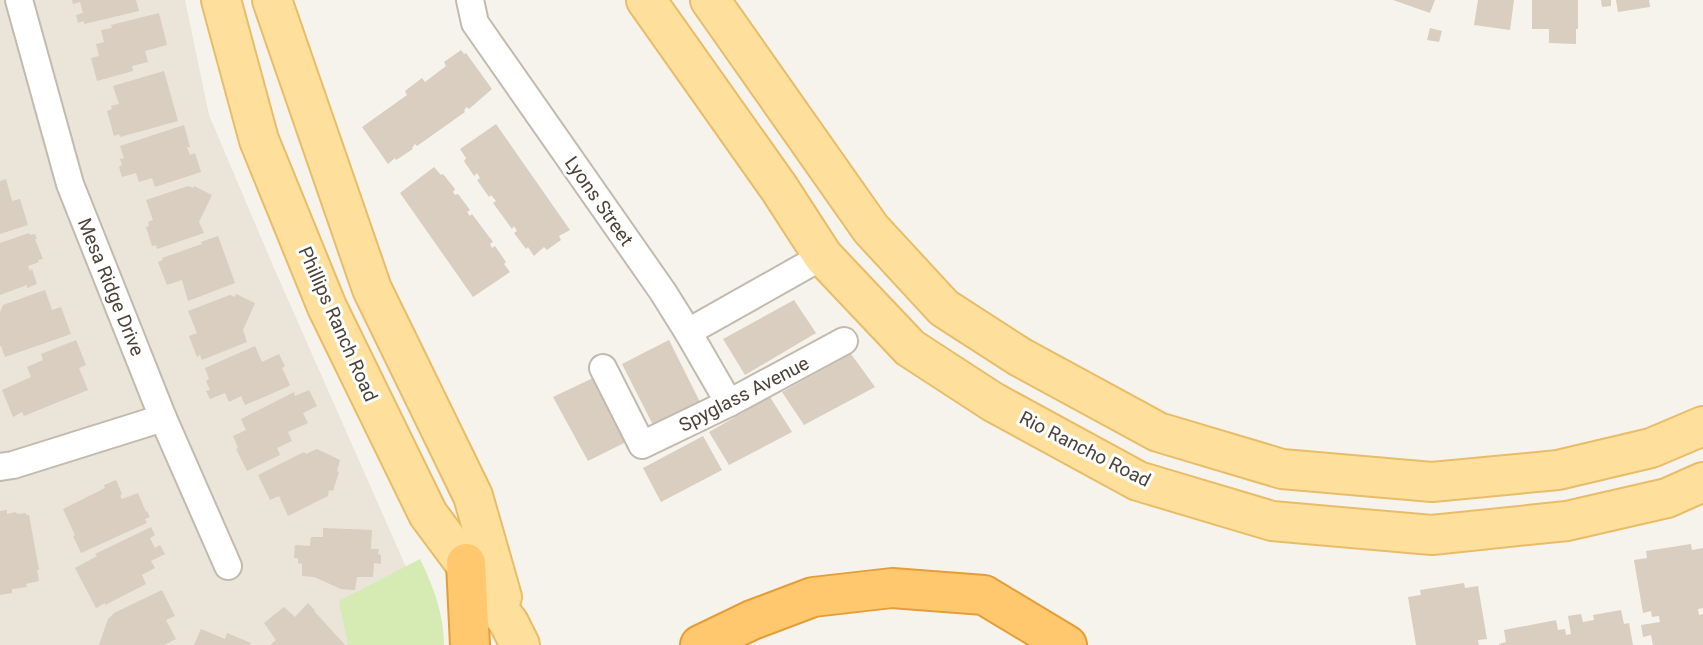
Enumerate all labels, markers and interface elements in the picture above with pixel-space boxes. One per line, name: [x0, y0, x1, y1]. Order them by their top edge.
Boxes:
street label: Lyons Street: [560, 152, 638, 250]
street label: Mesa Ridge Drive: [73, 215, 149, 359]
street label: Phillips Ranch Road: [293, 243, 383, 405]
street label: Spyglass Avenue: [675, 351, 813, 437]
street label: Rio Rancho Road: [1016, 406, 1154, 492]

